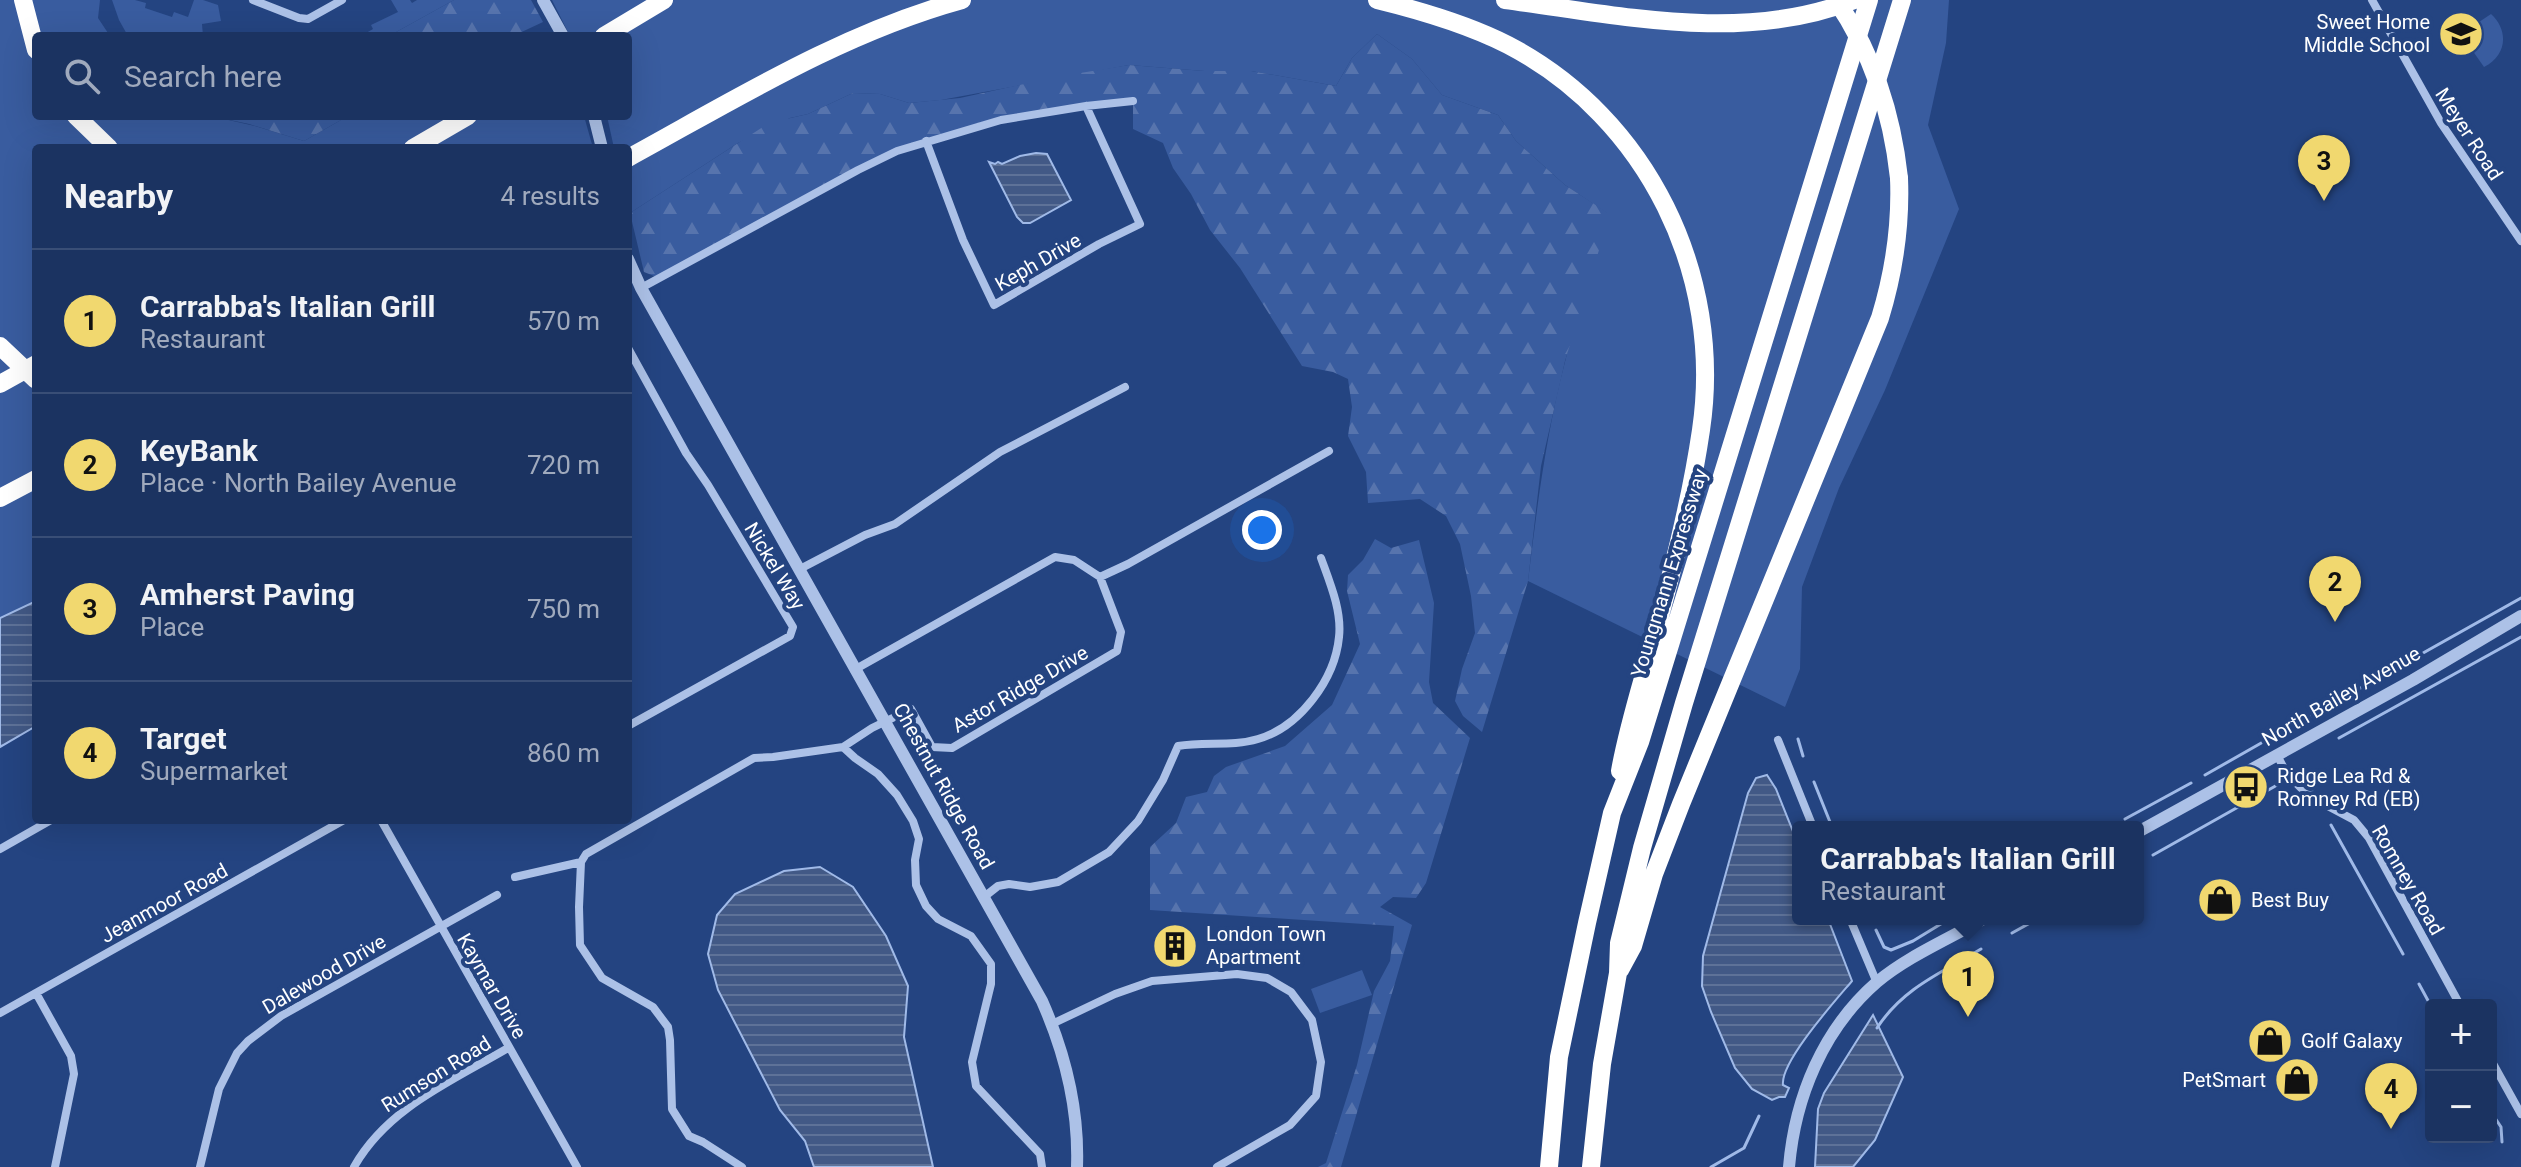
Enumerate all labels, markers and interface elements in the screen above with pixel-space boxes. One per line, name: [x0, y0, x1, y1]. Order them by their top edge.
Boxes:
place label: Sweet Home Middle School: [2304, 10, 2430, 57]
school or university icon: Sweet Home Middle School: [2437, 10, 2485, 58]
search box: [32, 32, 632, 120]
icon: search: [60, 54, 104, 98]
text: Search here: [124, 59, 282, 94]
street label: Meyer Road: [2430, 83, 2508, 185]
pin: 3: [2298, 135, 2350, 201]
text: Nearby: [64, 176, 173, 216]
text: 4 results: [501, 181, 600, 211]
street label: Keph Drive: [991, 228, 1085, 296]
text: Carrabba's Italian Grill: [140, 289, 435, 324]
text: 1: [83, 306, 97, 336]
text: 570 m: [527, 306, 600, 336]
text: Restaurant: [140, 324, 266, 354]
text: KeyBank: [140, 433, 258, 468]
text: 2: [83, 450, 97, 480]
text: 720 m: [527, 450, 600, 480]
street label: Youngmann Expressway: [1626, 465, 1712, 680]
text: Place · North Bailey Avenue: [140, 468, 456, 498]
your location: [1242, 510, 1282, 550]
street label: Nickel Way: [740, 518, 811, 614]
pin: 2: [2309, 556, 2361, 622]
text: Amherst Paving: [140, 577, 355, 612]
text: 3: [83, 594, 97, 624]
text: 750 m: [527, 594, 600, 624]
text: Place: [140, 612, 204, 642]
street label: Astor Ridge Drive: [948, 640, 1092, 738]
street label: North Bailey Avenue: [2258, 641, 2424, 751]
street label: Chestnut Ridge Road: [888, 699, 1000, 873]
text: Target: [140, 721, 227, 756]
text: 4: [83, 738, 97, 768]
text: 860 m: [527, 738, 600, 768]
text: Supermarket: [140, 756, 288, 786]
bus stop icon: Ridge Lea Rd & Romney Rd (EB): [2222, 763, 2270, 811]
place label: Ridge Lea Rd & Romney Rd (EB): [2277, 764, 2420, 811]
popup: [1792, 821, 2144, 925]
street label: Romney Road: [2367, 821, 2449, 939]
text: Carrabba's Italian Grill: [1820, 841, 2116, 876]
street label: Jeanmoor Road: [96, 858, 232, 948]
text: Restaurant: [1820, 876, 1946, 906]
shop icon: Best Buy: [2196, 876, 2244, 924]
place label: Best Buy: [2251, 888, 2329, 912]
building icon: London Town Apartment: [1151, 922, 1199, 970]
place label: London Town Apartment: [1206, 922, 1326, 969]
street label: Dalewood Drive: [258, 929, 390, 1019]
street label: Kaymar Drive: [452, 929, 532, 1043]
pin: 1: [1942, 951, 1994, 1017]
map controls: [2425, 999, 2497, 1143]
button: +: [2425, 999, 2497, 1071]
shop icon: Golf Galaxy: [2246, 1017, 2294, 1065]
place label: Golf Galaxy: [2301, 1029, 2403, 1053]
street label: Rumson Road: [377, 1031, 495, 1117]
shop icon: PetSmart: [2273, 1056, 2321, 1104]
pin: 4: [2365, 1063, 2417, 1129]
place label: PetSmart: [2182, 1068, 2266, 1092]
button: −: [2425, 1071, 2497, 1143]

